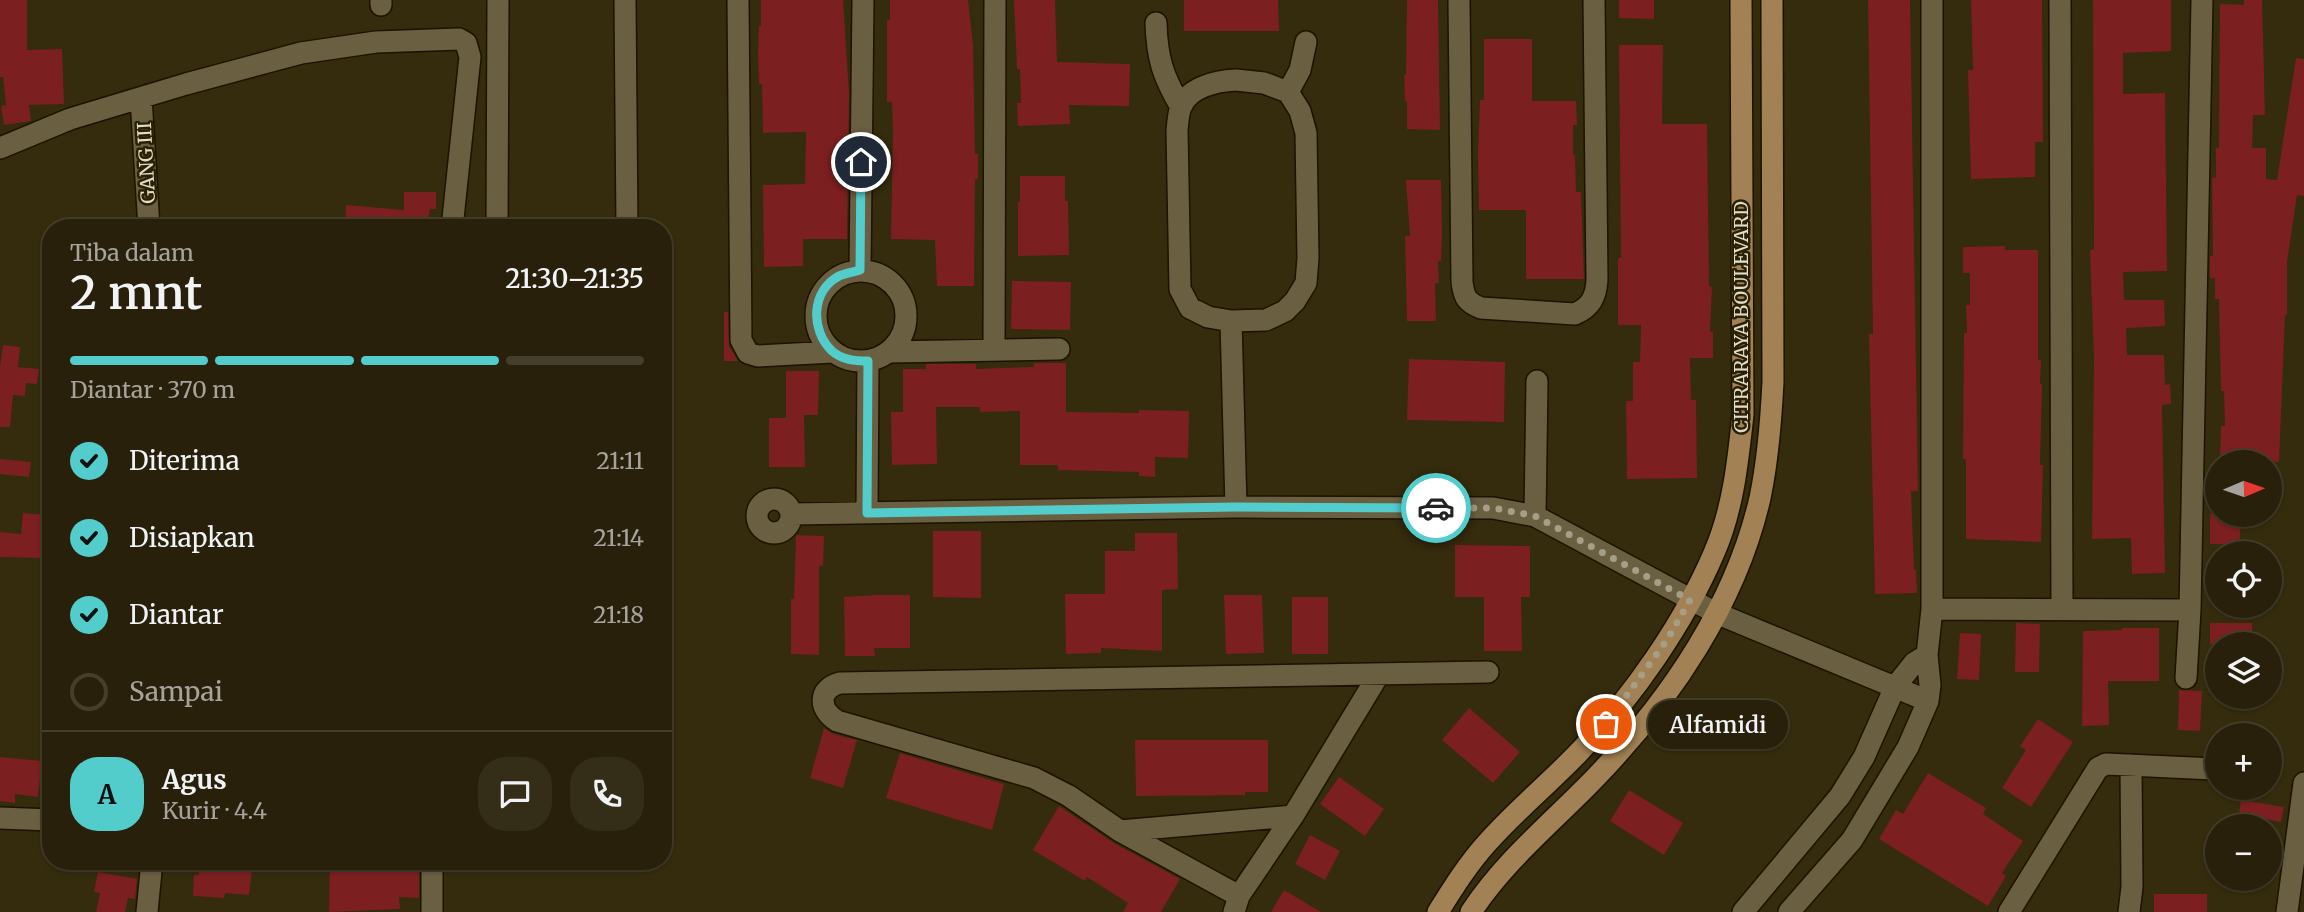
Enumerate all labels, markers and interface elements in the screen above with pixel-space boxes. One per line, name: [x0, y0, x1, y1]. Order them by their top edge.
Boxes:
street label: GANG III: [132, 122, 160, 204]
pin: [831, 132, 891, 192]
icon: home: [842, 143, 880, 181]
street label: CITRARAYA BOULEVARD: [1729, 201, 1753, 433]
text: Tiba dalam: [70, 238, 194, 267]
text: 21:30–21:35: [505, 262, 644, 295]
text: 2 mnt: [70, 264, 202, 322]
text: Diantar · 370 m: [70, 375, 235, 404]
icon: check: [70, 442, 108, 480]
text: Diterima: [129, 444, 240, 477]
text: 21:11: [596, 446, 644, 475]
north arrow: [2205, 450, 2282, 527]
map controls: [2205, 450, 2282, 891]
courier: [1401, 473, 1471, 543]
icon: car: [1417, 489, 1455, 527]
icon: check: [70, 519, 108, 557]
text: Disiapkan: [129, 521, 255, 554]
text: 21:14: [593, 523, 644, 552]
button: locate: [2205, 541, 2282, 618]
icon: check: [70, 596, 108, 634]
text: Diantar: [129, 598, 224, 631]
text: 21:18: [593, 600, 644, 629]
button: layers: [2205, 632, 2282, 709]
text: Sampai: [129, 675, 223, 708]
pin: [1576, 694, 1636, 754]
callout: Alfamidi: [1648, 700, 1788, 748]
icon: bag: [1587, 705, 1625, 743]
text: Alfamidi: [1669, 710, 1767, 739]
button: +: [2205, 723, 2282, 800]
button: chat: [478, 757, 552, 831]
button: phone: [570, 757, 644, 831]
text: Agus: [162, 763, 227, 796]
text: A: [98, 778, 116, 811]
text: Kurir · 4.4: [162, 796, 267, 825]
button: −: [2205, 814, 2282, 891]

